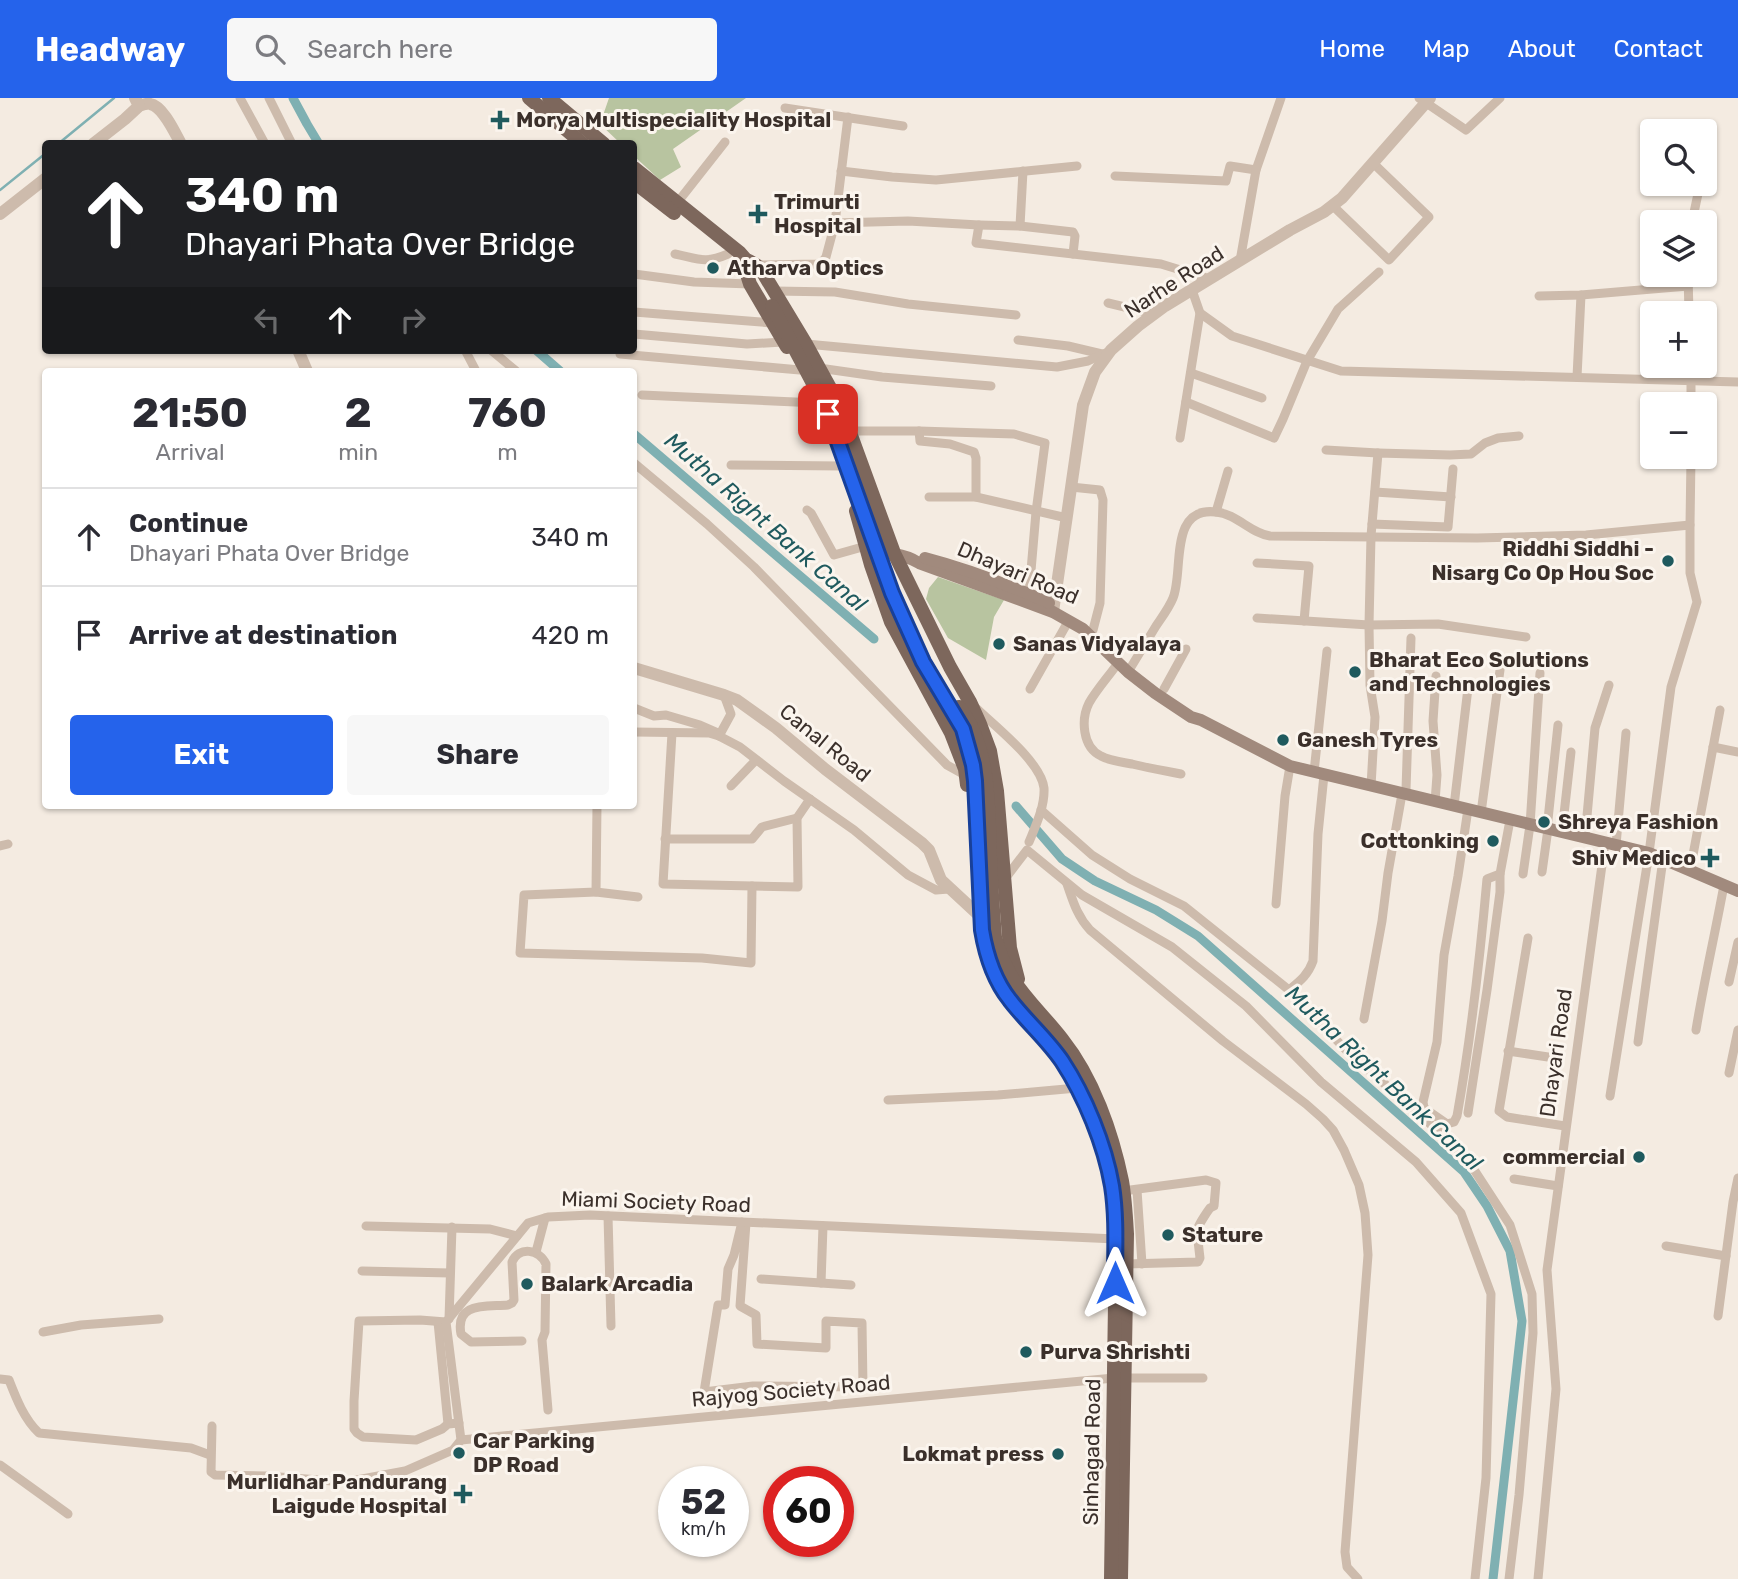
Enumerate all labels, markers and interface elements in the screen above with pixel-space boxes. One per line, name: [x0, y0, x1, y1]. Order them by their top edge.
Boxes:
search box: [227, 18, 717, 81]
text: Headway: [35, 30, 185, 69]
icon: search: [251, 30, 289, 68]
text: Search here: [307, 34, 453, 65]
text: Home: [1319, 35, 1385, 63]
text: Map: [1423, 35, 1470, 63]
text: About: [1508, 35, 1576, 63]
text: Contact: [1614, 35, 1703, 63]
place label: Morya Multispeciality Hospital: [516, 107, 831, 132]
marker: Morya Multispeciality Hospital: [490, 110, 510, 130]
map controls: [1640, 119, 1717, 469]
button: search: [1640, 119, 1717, 196]
text: 340 m: [185, 166, 339, 224]
icon: ahead: [70, 168, 161, 259]
place label: Trimurti Hospital: [774, 189, 862, 238]
marker: Trimurti Hospital: [748, 204, 768, 224]
button: layers: [1640, 210, 1717, 287]
text: Dhayari Phata Over Bridge: [185, 225, 575, 263]
street label: Narhe Road: [1119, 240, 1228, 323]
place label: Atharva Optics: [727, 255, 884, 280]
marker: Atharva Optics: [705, 260, 721, 276]
icon: left: [248, 301, 286, 339]
icon: ahead: [321, 301, 359, 339]
icon: right: [394, 301, 432, 339]
button: +: [1640, 301, 1717, 378]
pin: [798, 384, 858, 444]
text: 21:50: [132, 388, 248, 438]
text: 2: [344, 388, 372, 438]
text: 760: [468, 388, 547, 438]
button: −: [1640, 392, 1717, 469]
icon: arrive: [809, 395, 847, 433]
water label: Mutha Right Bank Canal: [659, 426, 873, 618]
text: Arrival: [156, 438, 225, 466]
text: min: [338, 438, 378, 466]
text: m: [497, 438, 518, 466]
text: Continue: [129, 508, 248, 539]
icon: ahead: [70, 518, 108, 556]
text: 340 m: [531, 522, 609, 553]
street label: Dhayari Road: [954, 536, 1083, 609]
place label: Riddhi Siddhi - Nisarg Co Op Hou Soc: [1431, 536, 1654, 585]
text: Dhayari Phata Over Bridge: [129, 539, 409, 567]
marker: Riddhi Siddhi - Nisarg Co Op Hou Soc: [1660, 553, 1676, 569]
icon: arrive: [70, 616, 108, 654]
text: Arrive at destination: [129, 620, 397, 651]
text: 420 m: [532, 620, 609, 651]
place label: Sanas Vidyalaya: [1013, 631, 1181, 656]
marker: Sanas Vidyalaya: [991, 636, 1007, 652]
place label: Bharat Eco Solutions and Technologies: [1369, 647, 1589, 696]
marker: Bharat Eco Solutions and Technologies: [1347, 664, 1363, 680]
street label: Canal Road: [775, 698, 876, 787]
button: Exit: [70, 715, 333, 795]
button: Share: [347, 715, 609, 795]
place label: Ganesh Tyres: [1297, 727, 1438, 752]
marker: Ganesh Tyres: [1275, 732, 1291, 748]
place label: Shreya Fashion: [1558, 809, 1718, 834]
marker: Shreya Fashion: [1536, 814, 1552, 830]
place label: Cottonking: [1360, 828, 1479, 853]
marker: Cottonking: [1485, 833, 1501, 849]
place label: Shiv Medico: [1572, 845, 1696, 870]
marker: Shiv Medico: [1702, 850, 1718, 866]
water label: Mutha Right Bank Canal: [1280, 979, 1489, 1177]
street label: Dhayari Road: [1534, 987, 1577, 1119]
place label: commercial: [1503, 1144, 1625, 1169]
marker: commercial: [1631, 1149, 1647, 1165]
street label: Miami Society Road: [561, 1186, 751, 1217]
place label: Stature: [1182, 1222, 1263, 1247]
marker: Stature: [1160, 1227, 1176, 1243]
position arrow: [1078, 1246, 1152, 1320]
place label: Balark Arcadia: [541, 1271, 693, 1296]
marker: Balark Arcadia: [519, 1276, 535, 1292]
place label: Purva Shrishti: [1040, 1339, 1190, 1364]
marker: Purva Shrishti: [1018, 1344, 1034, 1360]
street label: Rajyog Society Road: [691, 1369, 891, 1412]
street label: Sinhagad Road: [1078, 1378, 1105, 1526]
place label: Car Parking DP Road: [473, 1428, 595, 1477]
place label: Lokmat press: [902, 1441, 1044, 1466]
marker: Car Parking DP Road: [451, 1445, 467, 1461]
marker: Lokmat press: [1050, 1446, 1066, 1462]
speed limit sign: 60: [763, 1466, 854, 1557]
place label: Murlidhar Pandurang Laigude Hospital: [227, 1469, 447, 1518]
text: 52: [681, 1481, 726, 1523]
marker: Murlidhar Pandurang Laigude Hospital: [453, 1484, 473, 1504]
text: km/h: [681, 1518, 726, 1540]

